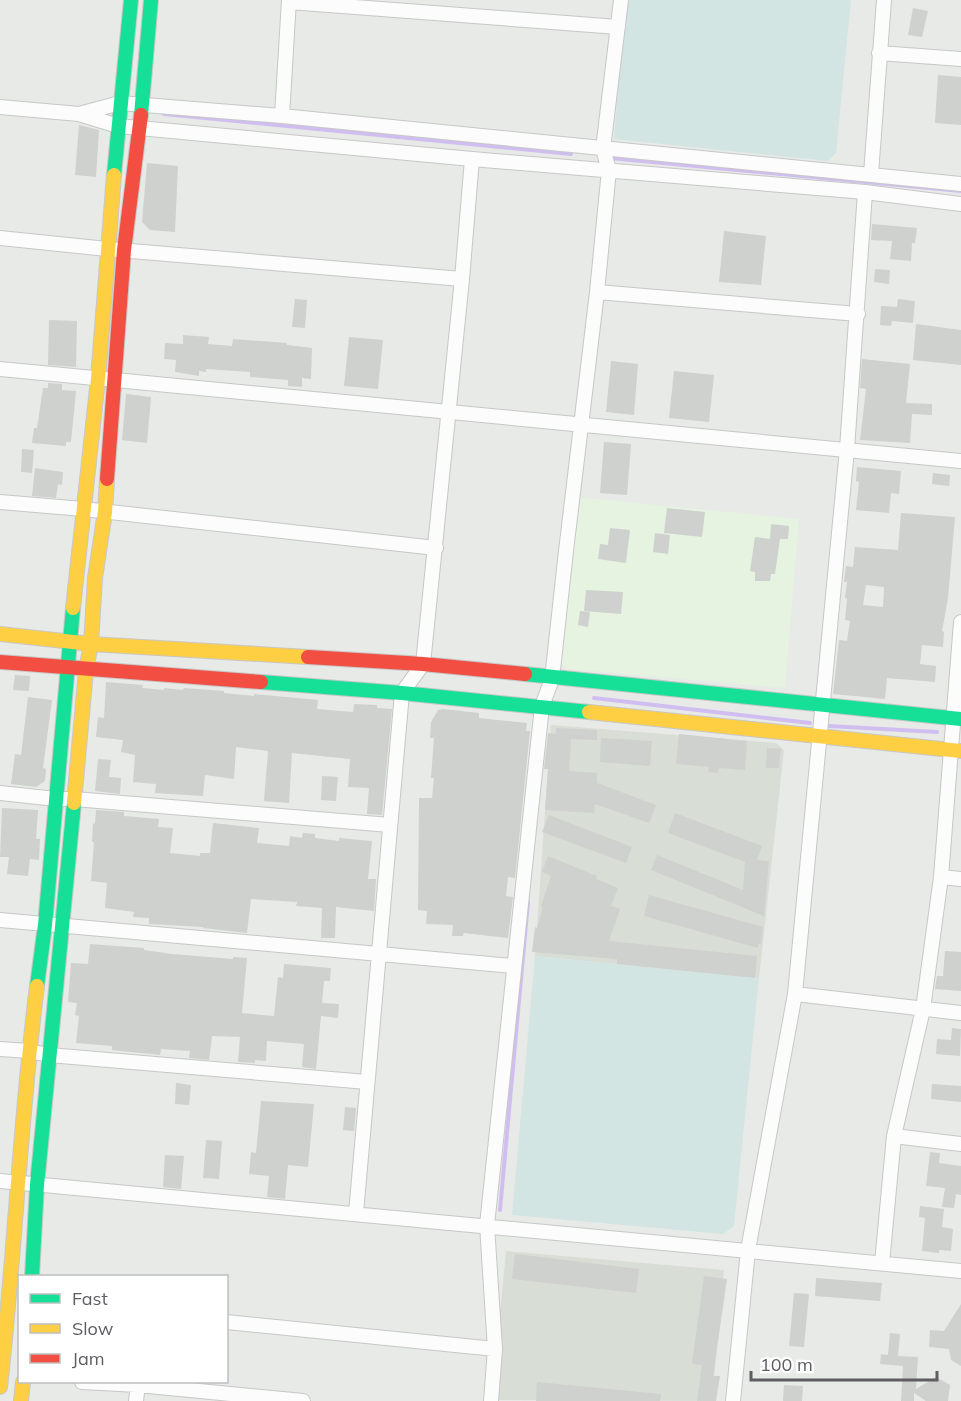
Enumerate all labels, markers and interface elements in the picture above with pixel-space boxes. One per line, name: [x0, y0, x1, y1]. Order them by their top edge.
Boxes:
legend: [18, 1275, 228, 1383]
text: Fast: [72, 1287, 108, 1310]
text: Slow: [72, 1317, 114, 1340]
scale bar: [751, 1344, 937, 1382]
text: Jam: [72, 1347, 105, 1370]
text: 100 m: [760, 1353, 813, 1376]

